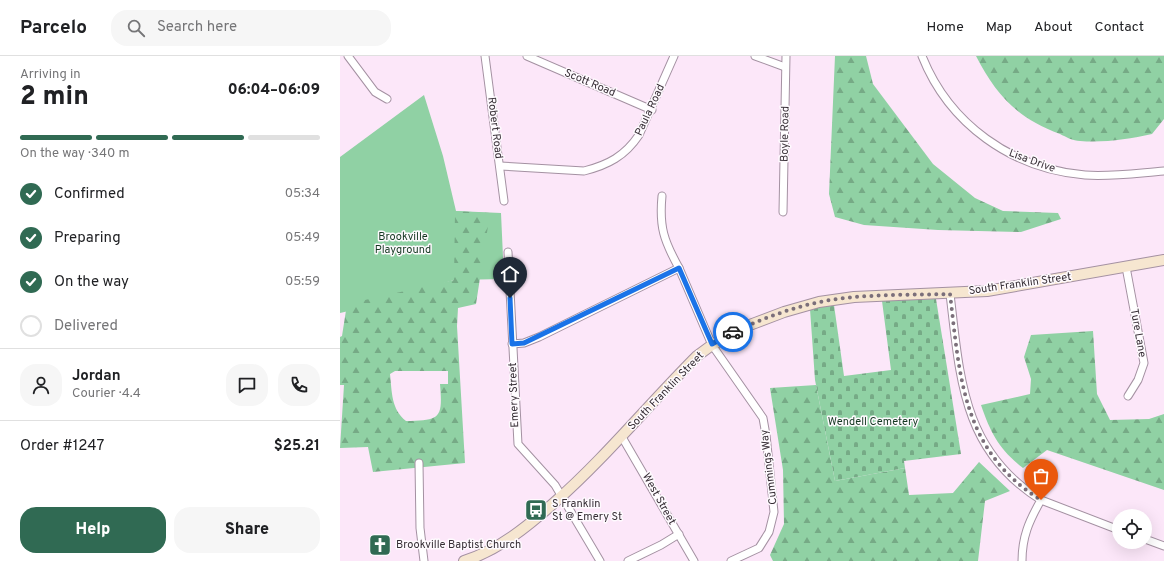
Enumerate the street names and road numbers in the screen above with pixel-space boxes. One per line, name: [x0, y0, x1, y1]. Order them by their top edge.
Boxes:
street label: Scott Road: [562, 66, 618, 100]
street label: Paula Road: [632, 82, 668, 138]
street label: Robert Road: [484, 96, 506, 160]
street label: Boyle Road: [778, 106, 792, 162]
street label: Lisa Drive: [1007, 146, 1057, 176]
street label: South Franklin Street: [968, 270, 1072, 298]
street label: Ture Lane: [1127, 308, 1149, 358]
street label: South Franklin Street: [625, 349, 707, 433]
street label: Emery Street: [506, 362, 522, 428]
street label: Cummings Way: [757, 428, 781, 505]
street label: West Street: [639, 471, 679, 527]

